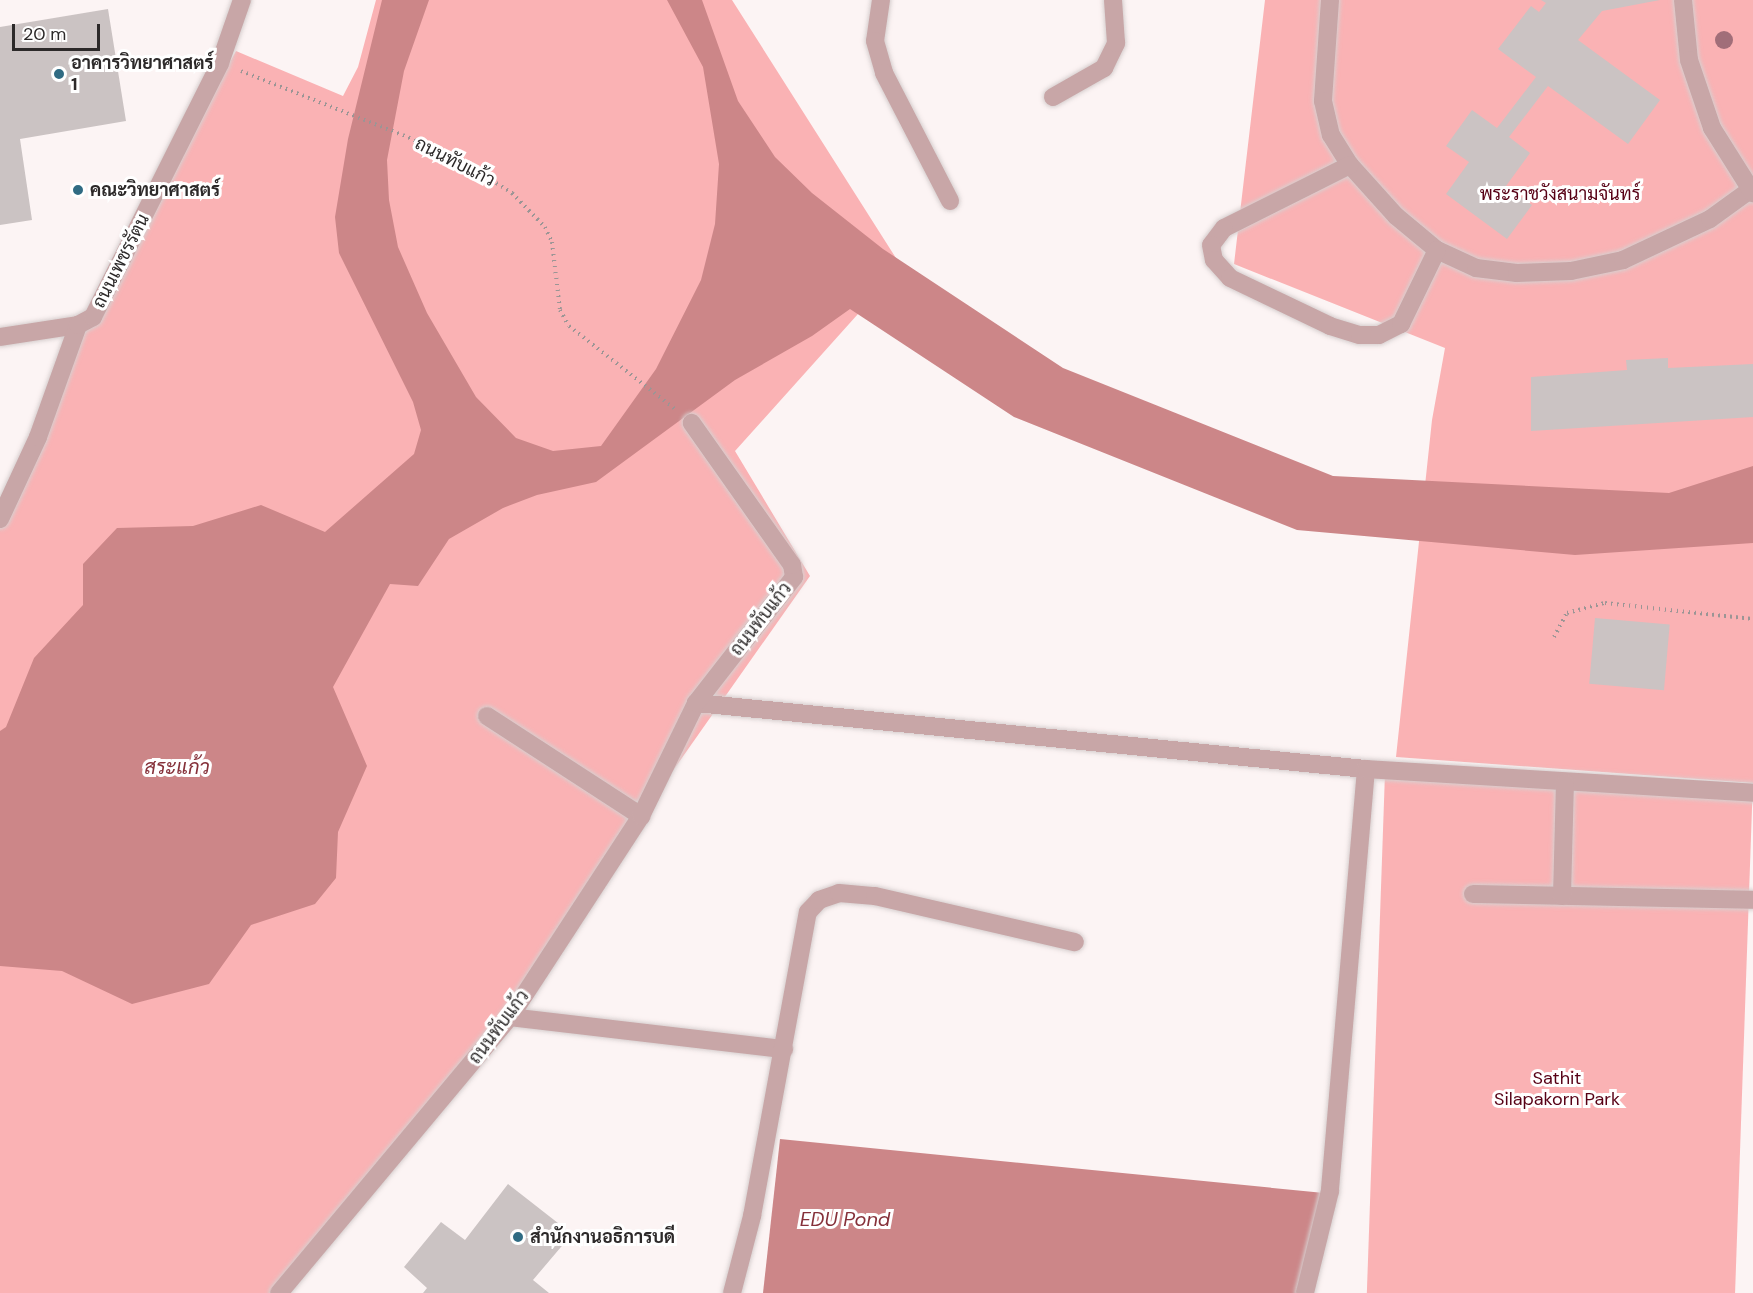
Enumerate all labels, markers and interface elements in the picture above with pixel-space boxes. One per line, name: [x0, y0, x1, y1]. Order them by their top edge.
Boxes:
scale bar: [15, 12, 104, 50]
text: 20 m: [23, 22, 66, 46]
place label: อาคารวิทยาศาสตร์ 1: [71, 53, 213, 96]
marker: อาคารวิทยาศาสตร์ 1: [52, 67, 66, 81]
street label: ถนนทับแก้ว: [411, 133, 499, 191]
place label: คณะวิทยาศาสตร์: [90, 179, 220, 201]
marker: คณะวิทยาศาสตร์: [71, 183, 85, 197]
park label: พระราชวังสนามจันทร์: [1480, 183, 1640, 205]
street label: ถนนเพชรรัตน: [88, 210, 154, 312]
street label: ถนนทับแก้ว: [726, 578, 796, 660]
water label: สระแก้ว: [144, 755, 210, 779]
street label: ถนนทับแก้ว: [464, 986, 534, 1068]
park label: Sathit Silapakorn Park: [1494, 1068, 1620, 1110]
water label: EDU Pond: [800, 1207, 890, 1231]
place label: สำนักงานอธิการบดี: [530, 1226, 675, 1248]
marker: สำนักงานอธิการบดี: [511, 1230, 525, 1244]

